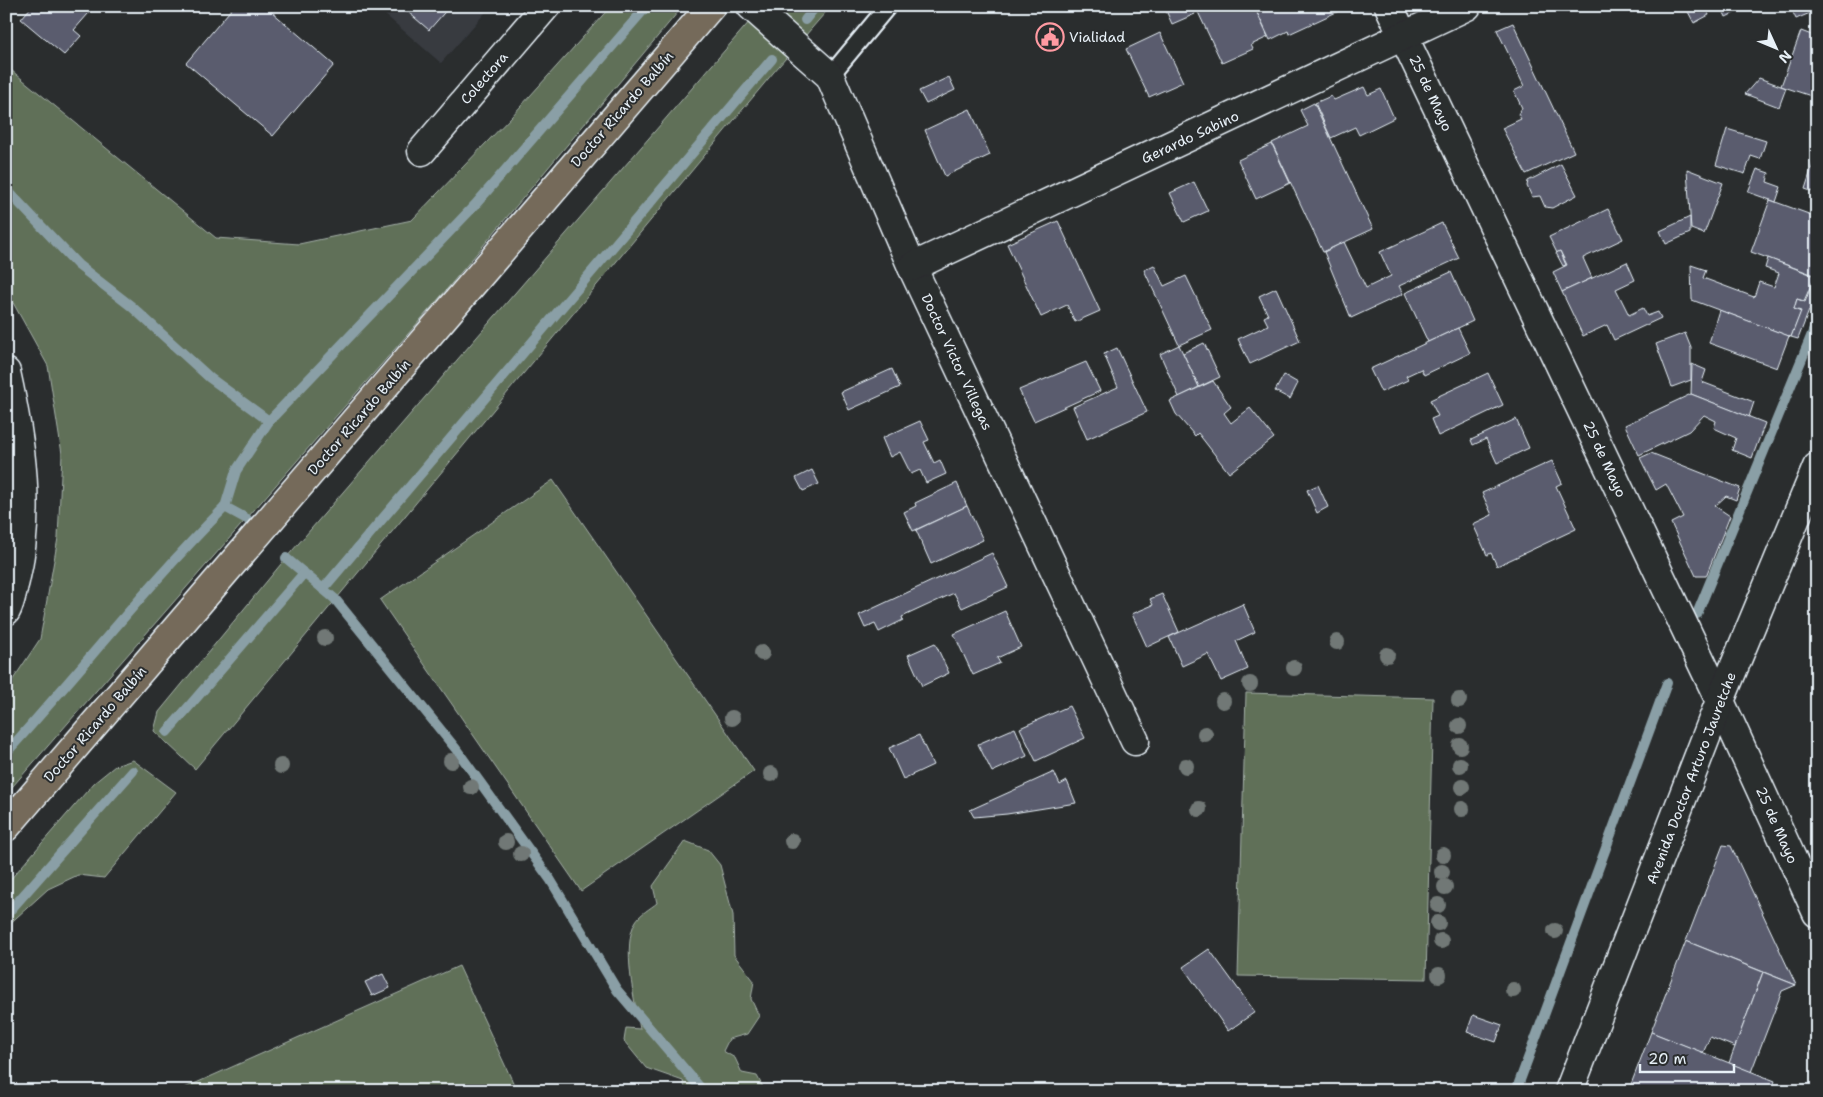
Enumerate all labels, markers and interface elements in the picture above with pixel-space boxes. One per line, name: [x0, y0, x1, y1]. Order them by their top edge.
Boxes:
public building icon: Vialidad: [1035, 22, 1065, 52]
north arrow: [1750, 22, 1800, 72]
place label: Vialidad: [1069, 28, 1125, 46]
street label: Doctor Ricardo Balbín: [567, 47, 678, 171]
text: N: [1775, 47, 1796, 67]
street label: Colectora: [456, 48, 512, 108]
street label: 25 de Mayo: [1405, 52, 1457, 134]
street label: Gerardo Sabino: [1138, 107, 1242, 167]
street label: Doctor Victor Villegas: [917, 291, 997, 433]
street label: Doctor Ricardo Balbín: [304, 355, 415, 479]
street label: 25 de Mayo: [1579, 418, 1631, 500]
street label: Doctor Ricardo Balbín: [40, 662, 151, 786]
street label: Avenida Doctor Arturo Jauretche: [1642, 669, 1740, 887]
street label: 25 de Mayo: [1752, 784, 1802, 866]
scale bar: [1640, 1042, 1734, 1074]
text: 20 m: [1648, 1049, 1687, 1069]

